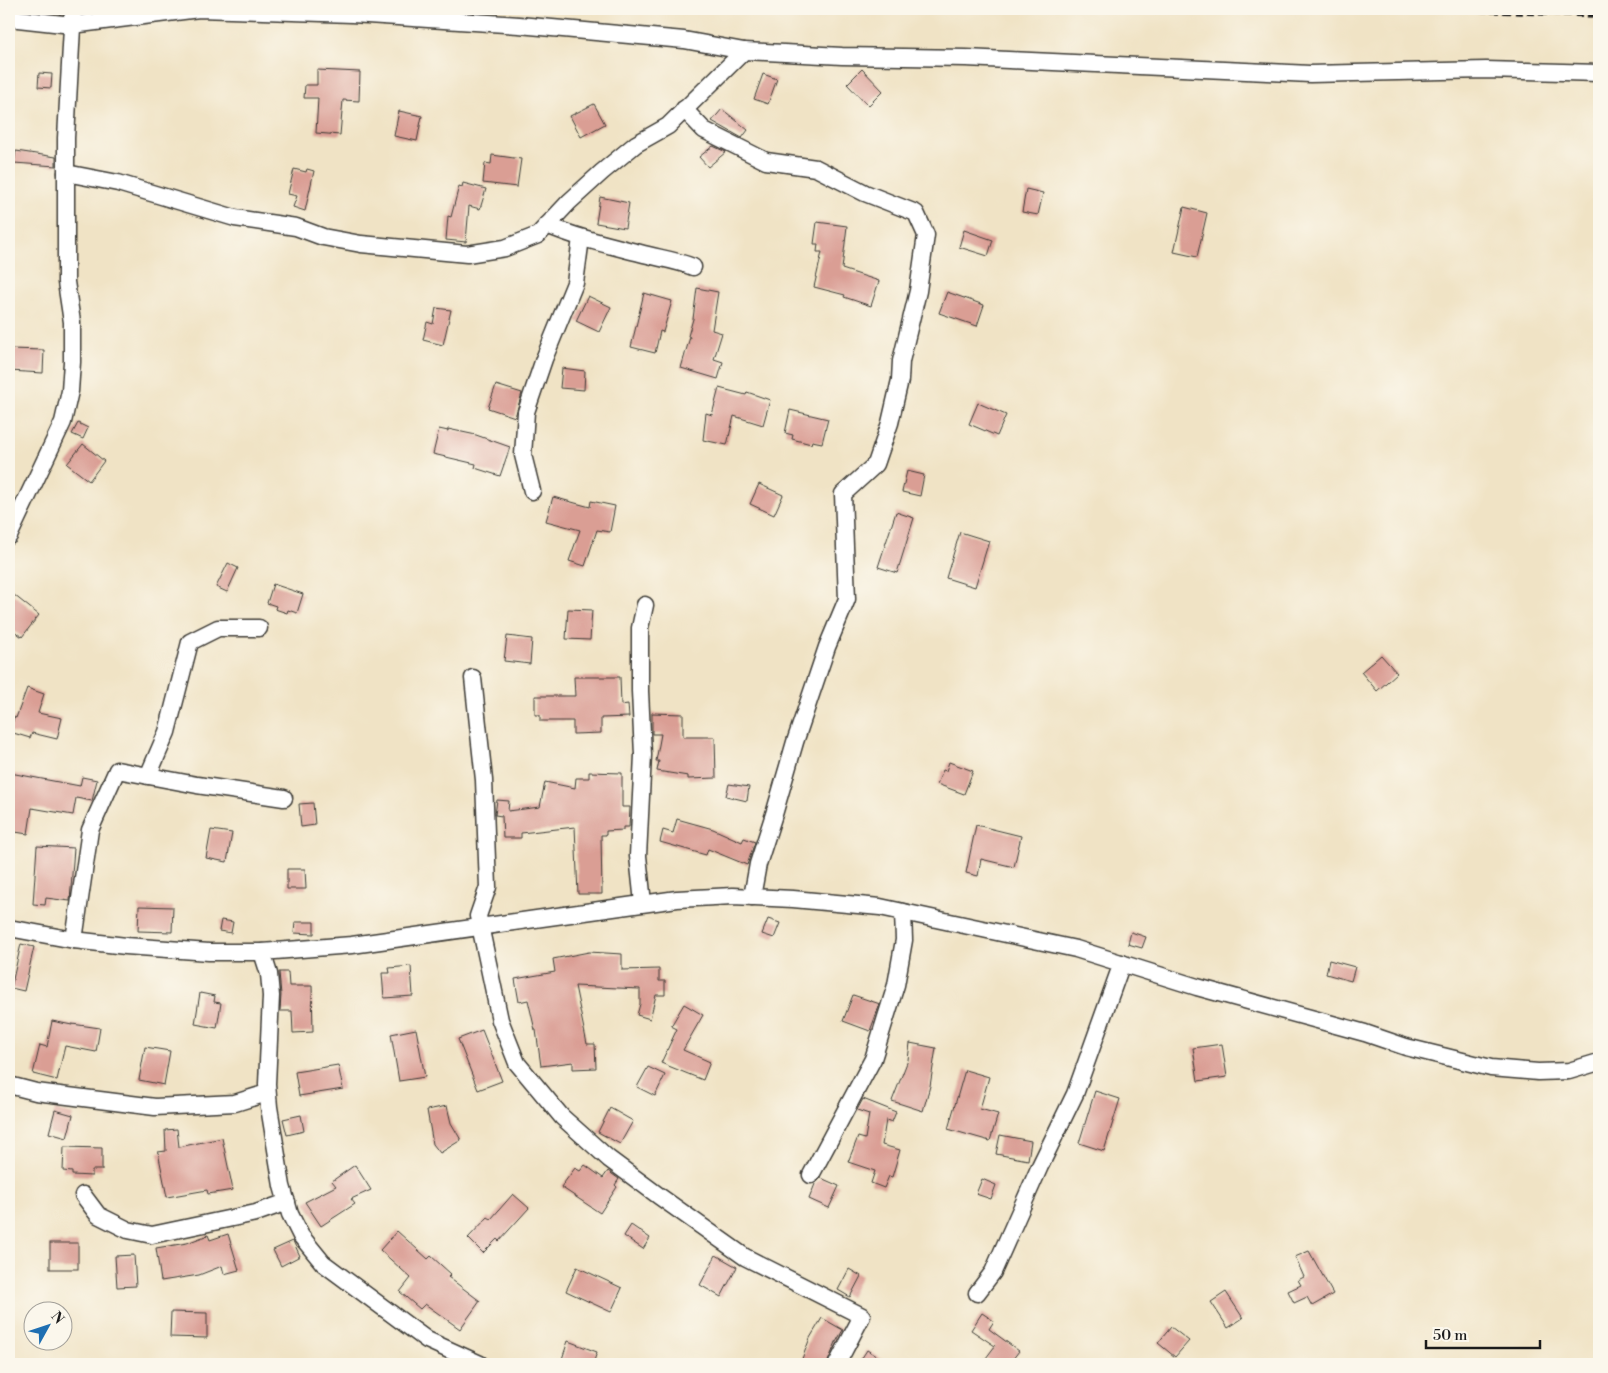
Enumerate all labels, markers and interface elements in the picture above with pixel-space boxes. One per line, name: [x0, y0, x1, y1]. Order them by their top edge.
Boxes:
north arrow: [22, 1300, 72, 1350]
text: N: [47, 1308, 68, 1328]
scale bar: [1426, 1318, 1539, 1350]
text: 50 m: [1433, 1326, 1467, 1345]

